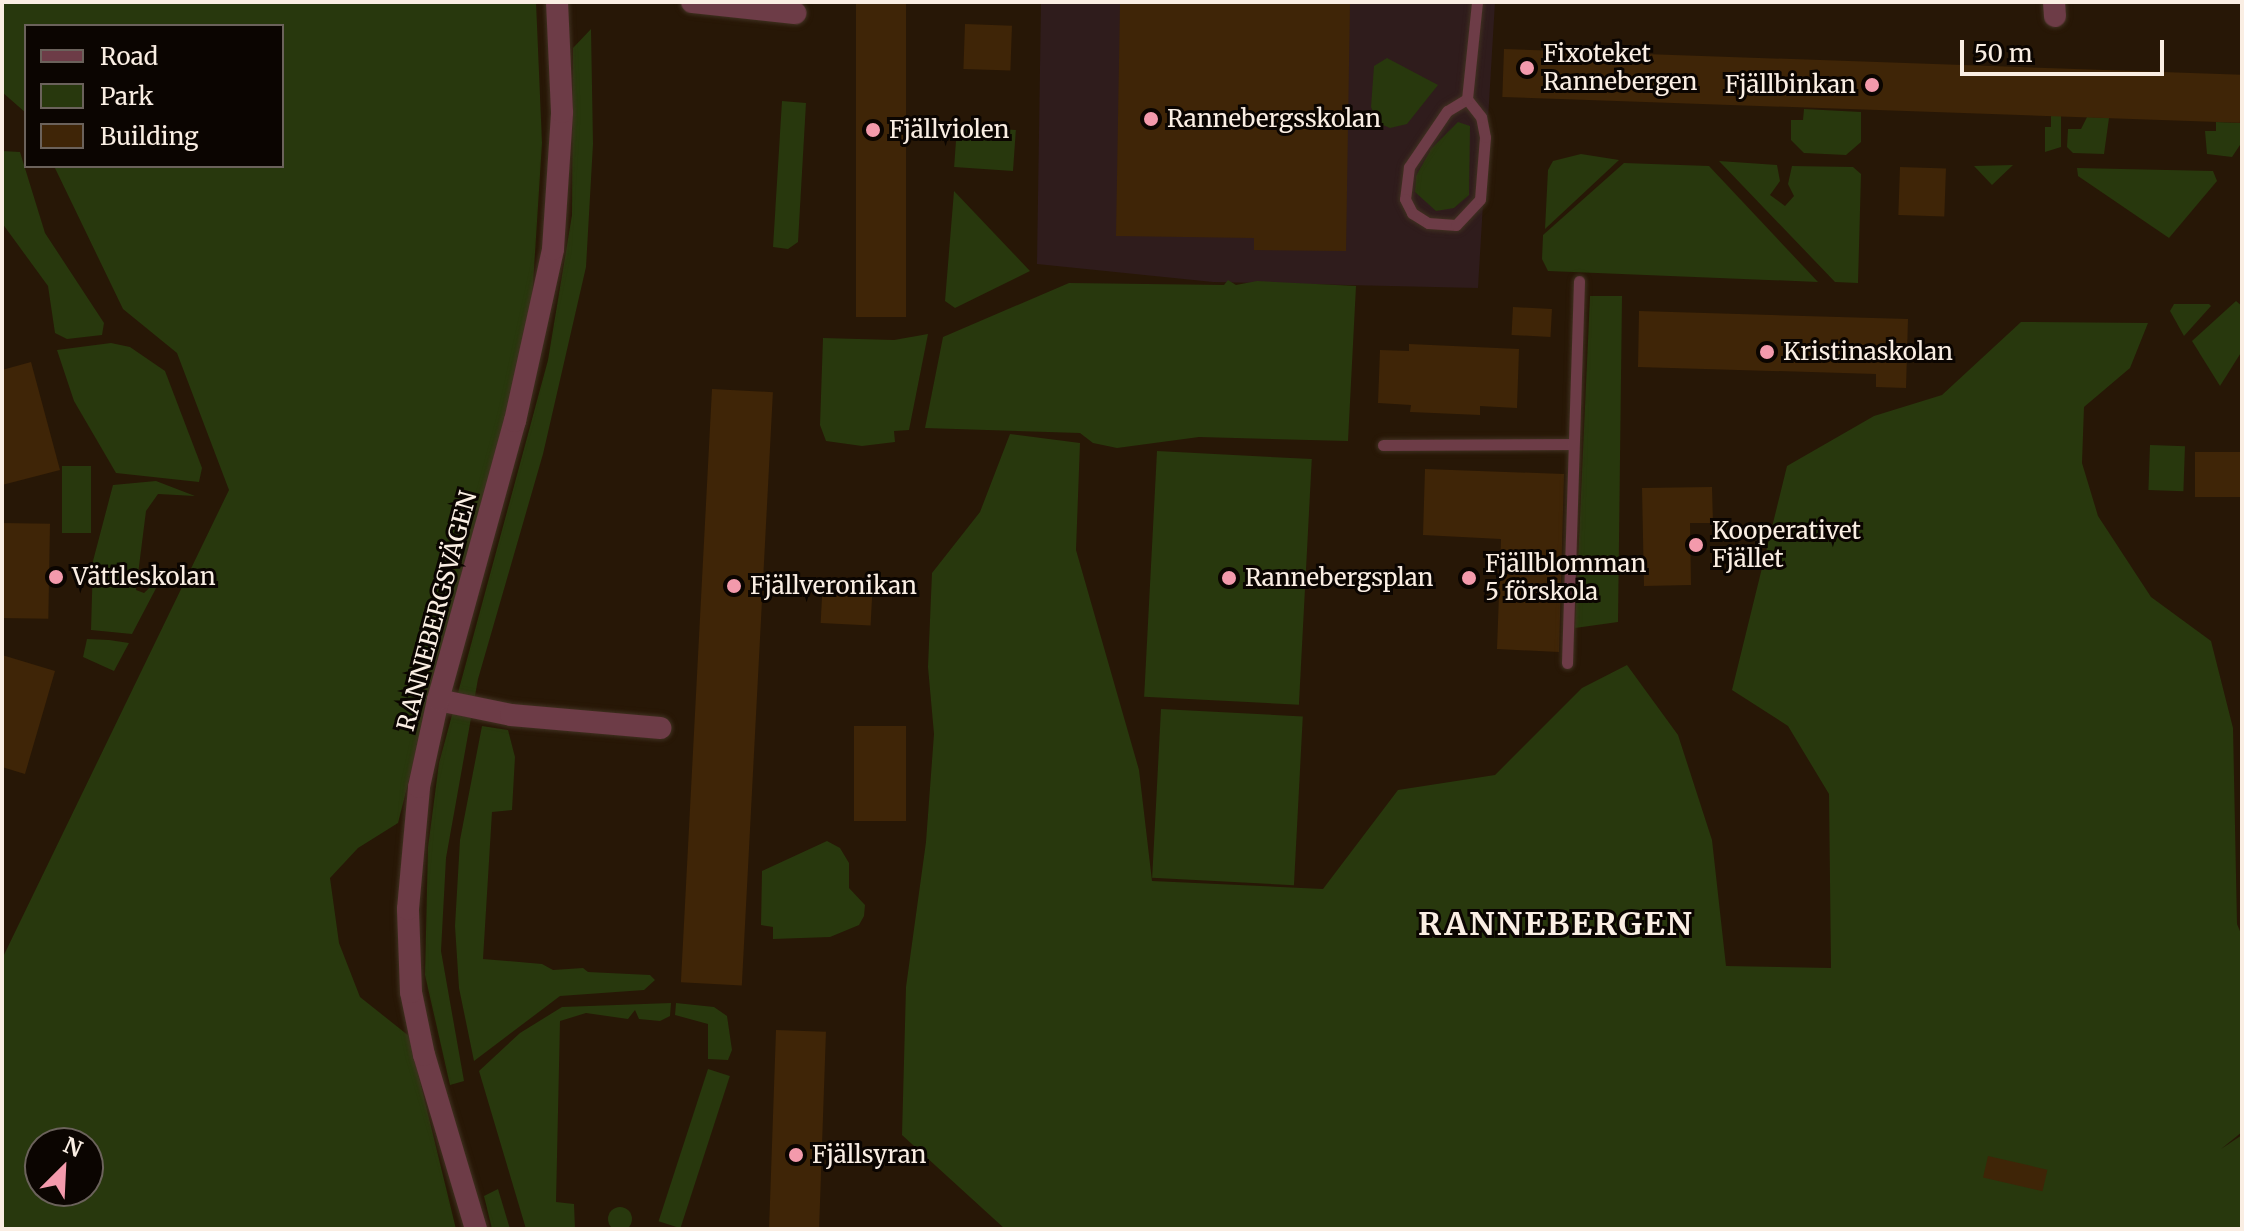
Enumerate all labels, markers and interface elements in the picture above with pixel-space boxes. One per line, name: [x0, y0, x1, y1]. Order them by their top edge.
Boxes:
legend: [24, 24, 284, 168]
scale bar: [1964, 24, 2168, 74]
text: 50 m: [1974, 38, 2033, 69]
place label: Fixoteket Rannebergen: [1543, 40, 1697, 96]
text: Road: [100, 41, 158, 72]
marker: Fixoteket Rannebergen: [1518, 59, 1536, 77]
place label: Fjällbinkan: [1725, 71, 1856, 99]
marker: Fjällbinkan: [1863, 76, 1881, 94]
text: Park: [100, 81, 153, 112]
place label: Rannebergsskolan: [1167, 105, 1381, 133]
marker: Rannebergsskolan: [1142, 110, 1160, 128]
place label: Fjällviolen: [889, 116, 1009, 144]
text: Building: [100, 121, 199, 152]
marker: Fjällviolen: [864, 121, 882, 139]
place label: Kristinaskolan: [1783, 338, 1953, 366]
marker: Kristinaskolan: [1758, 343, 1776, 361]
street label: RANNEBERGSVÄGEN: [391, 488, 483, 734]
place label: Kooperativet Fjället: [1712, 517, 1861, 573]
marker: Kooperativet Fjället: [1687, 536, 1705, 554]
place label: Fjällblomman 5 förskola: [1485, 550, 1646, 606]
place label: Vättleskolan: [72, 563, 216, 591]
place label: Rannebergsplan: [1245, 564, 1433, 592]
marker: Vättleskolan: [47, 568, 65, 586]
marker: Rannebergsplan: [1220, 569, 1238, 587]
marker: Fjällblomman 5 förskola: [1460, 569, 1478, 587]
place label: Fjällveronikan: [750, 572, 917, 600]
marker: Fjällveronikan: [725, 577, 743, 595]
district label: RANNEBERGEN: [1418, 905, 1694, 943]
north arrow: [24, 1127, 104, 1207]
text: N: [59, 1131, 87, 1163]
place label: Fjällsyran: [812, 1141, 926, 1169]
marker: Fjällsyran: [787, 1146, 805, 1164]

